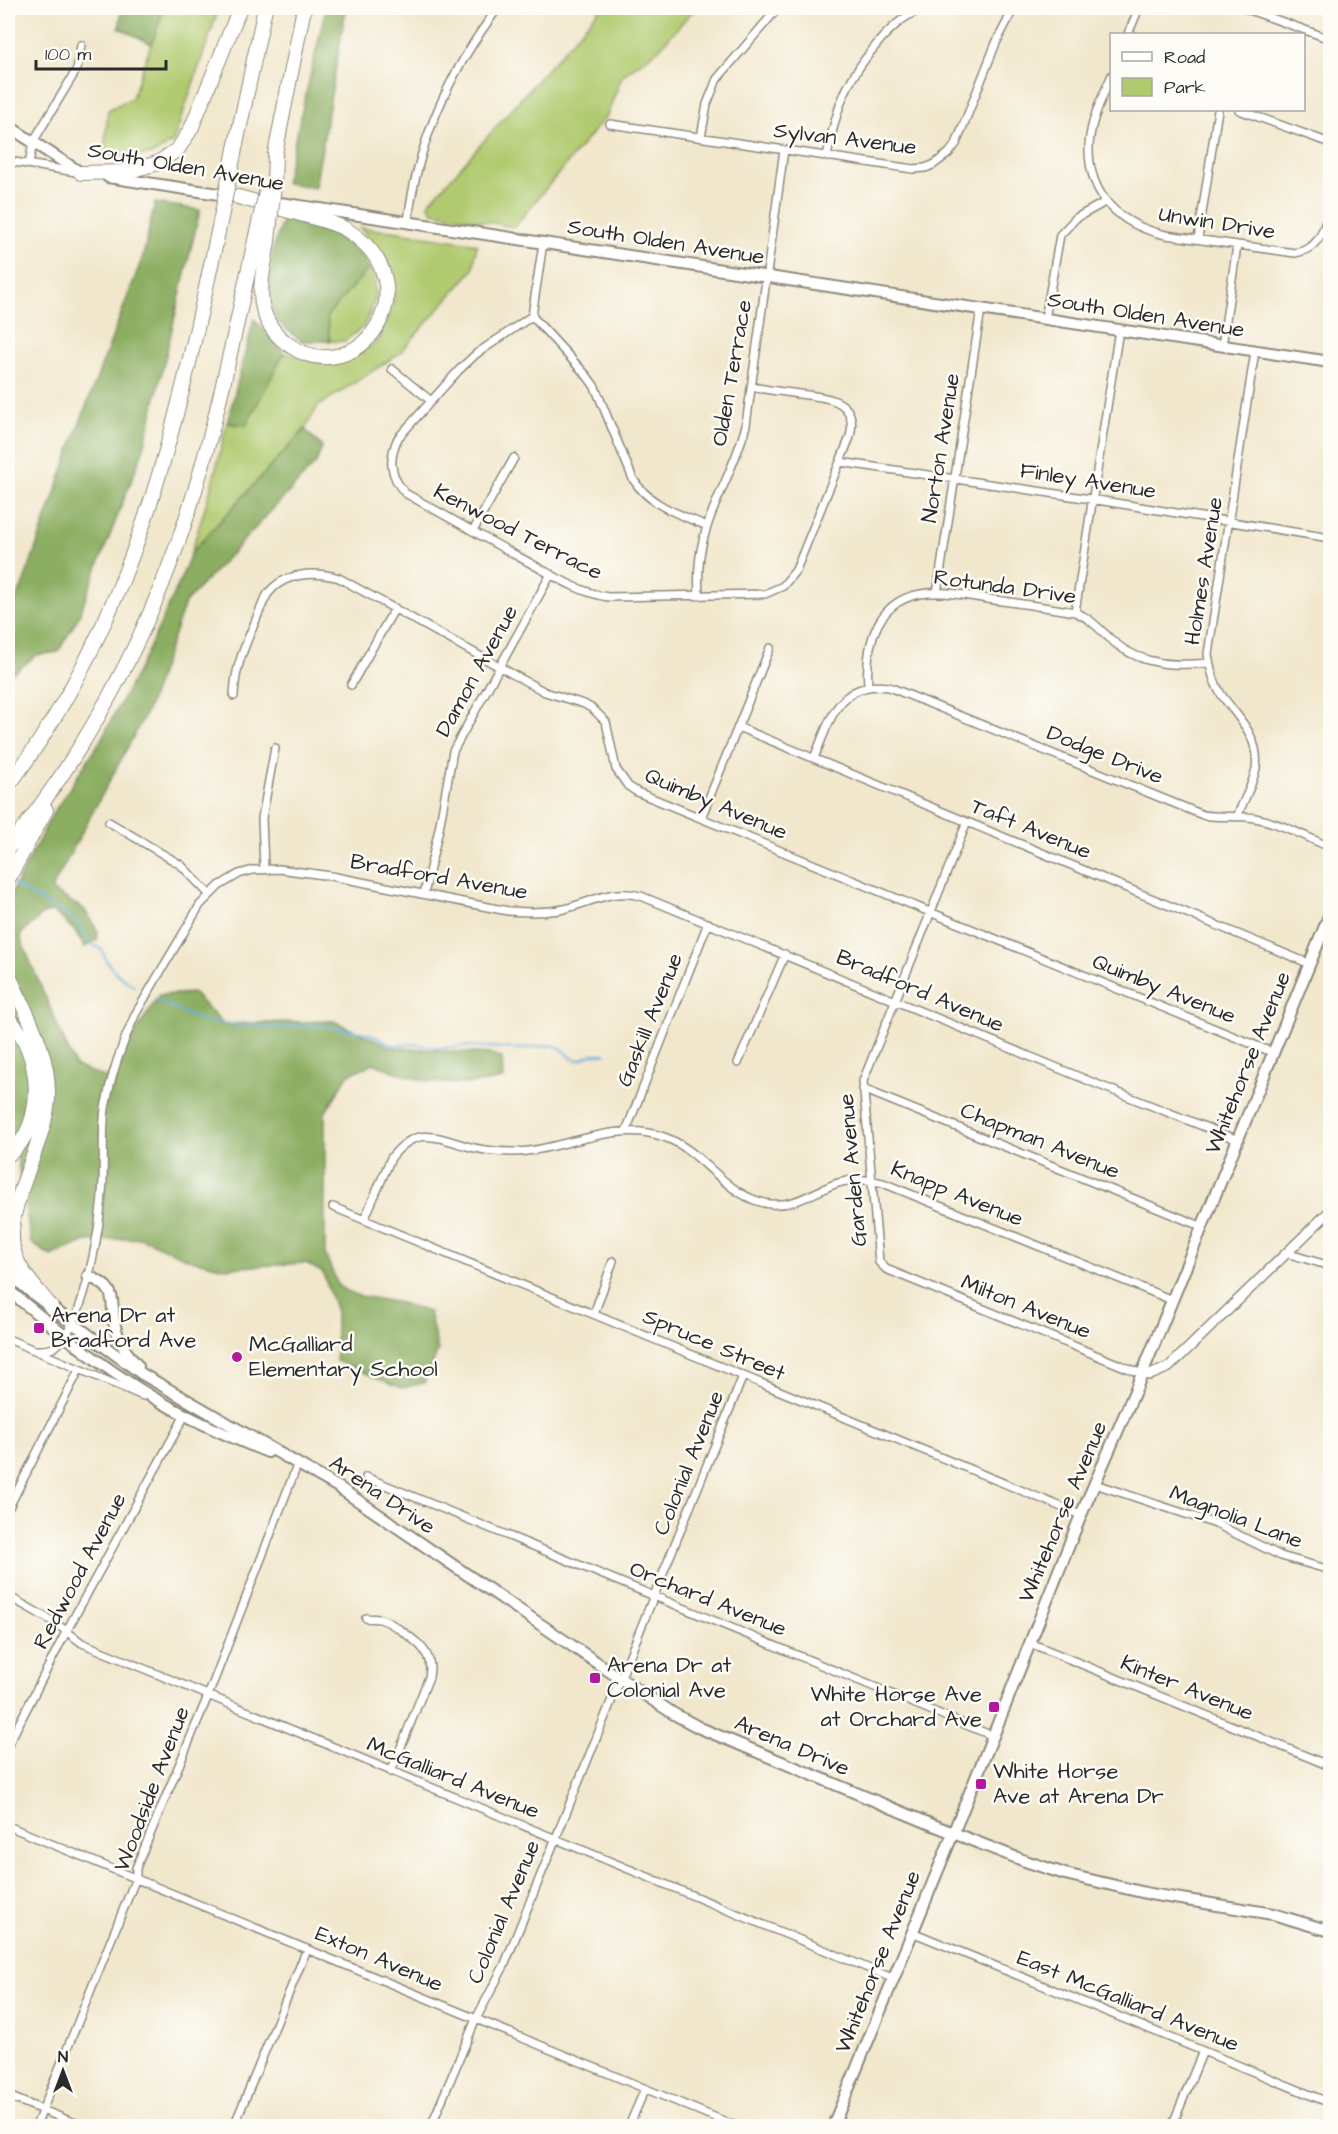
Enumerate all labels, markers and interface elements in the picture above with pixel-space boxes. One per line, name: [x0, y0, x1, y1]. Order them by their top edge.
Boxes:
scale bar: [36, 33, 166, 71]
legend: [1110, 33, 1305, 111]
text: 100 m: [45, 42, 91, 67]
text: Road: [1164, 45, 1205, 70]
text: Park: [1164, 75, 1206, 100]
street label: Sylvan Avenue: [772, 115, 918, 164]
street label: South Olden Avenue: [85, 134, 287, 200]
street label: Unwin Drive: [1157, 199, 1277, 248]
street label: South Olden Avenue: [565, 211, 767, 273]
street label: South Olden Avenue: [1045, 284, 1247, 346]
street label: Olden Terrace: [704, 297, 760, 449]
street label: Norton Avenue: [914, 371, 968, 525]
street label: Finley Avenue: [1018, 455, 1158, 508]
street label: Kenwood Terrace: [428, 476, 608, 588]
street label: Holmes Avenue: [1177, 495, 1231, 647]
street label: Rotunda Drive: [932, 562, 1078, 612]
street label: Damon Avenue: [428, 599, 526, 742]
street label: Dodge Drive: [1042, 718, 1168, 793]
street label: Quimby Avenue: [640, 760, 792, 849]
street label: Taft Avenue: [966, 791, 1096, 867]
street label: Bradford Avenue: [348, 846, 530, 908]
street label: Bradford Avenue: [831, 942, 1009, 1040]
street label: Quimby Avenue: [1087, 946, 1240, 1033]
street label: Gaskill Avenue: [609, 949, 691, 1091]
street label: Whitehorse Avenue: [1197, 967, 1299, 1159]
street label: Garden Avenue: [831, 1092, 875, 1248]
street label: Chapman Avenue: [956, 1095, 1124, 1187]
street label: Knapp Avenue: [886, 1153, 1028, 1235]
street label: Milton Avenue: [956, 1267, 1096, 1347]
place label: Arena Dr at Bradford Ave: [51, 1300, 196, 1356]
street label: Spruce Street: [638, 1301, 790, 1389]
marker: Arena Dr at Bradford Ave: [32, 1321, 46, 1335]
place label: McGalliard Elementary School: [249, 1329, 438, 1386]
marker: McGalliard Elementary School: [230, 1350, 244, 1364]
street label: Colonial Avenue: [646, 1386, 732, 1540]
street label: Whitehorse Avenue: [1011, 1416, 1115, 1608]
street label: Arena Drive: [323, 1448, 441, 1542]
street label: Magnolia Lane: [1165, 1477, 1307, 1558]
street label: Redwood Avenue: [26, 1487, 134, 1655]
street label: Orchard Avenue: [625, 1553, 791, 1645]
street label: Kinter Avenue: [1116, 1647, 1258, 1729]
place label: Arena Dr at Colonial Ave: [607, 1650, 732, 1706]
marker: Arena Dr at Colonial Ave: [588, 1671, 602, 1685]
place label: White Horse Ave at Orchard Ave: [810, 1679, 982, 1735]
marker: White Horse Ave at Orchard Ave: [987, 1700, 1001, 1714]
street label: Woodside Avenue: [106, 1702, 198, 1876]
street label: Arena Drive: [730, 1708, 854, 1784]
street label: McGalliard Avenue: [362, 1729, 544, 1827]
place label: White Horse Ave at Arena Dr: [993, 1756, 1164, 1812]
marker: White Horse Ave at Arena Dr: [974, 1777, 988, 1791]
street label: Colonial Avenue: [460, 1835, 548, 1989]
street label: Whitehorse Avenue: [827, 1866, 929, 2058]
street label: Exton Avenue: [310, 1918, 448, 2000]
street label: East McGalliard Avenue: [1012, 1942, 1244, 2060]
north arrow: [33, 2041, 93, 2101]
text: N: [58, 2046, 68, 2068]

